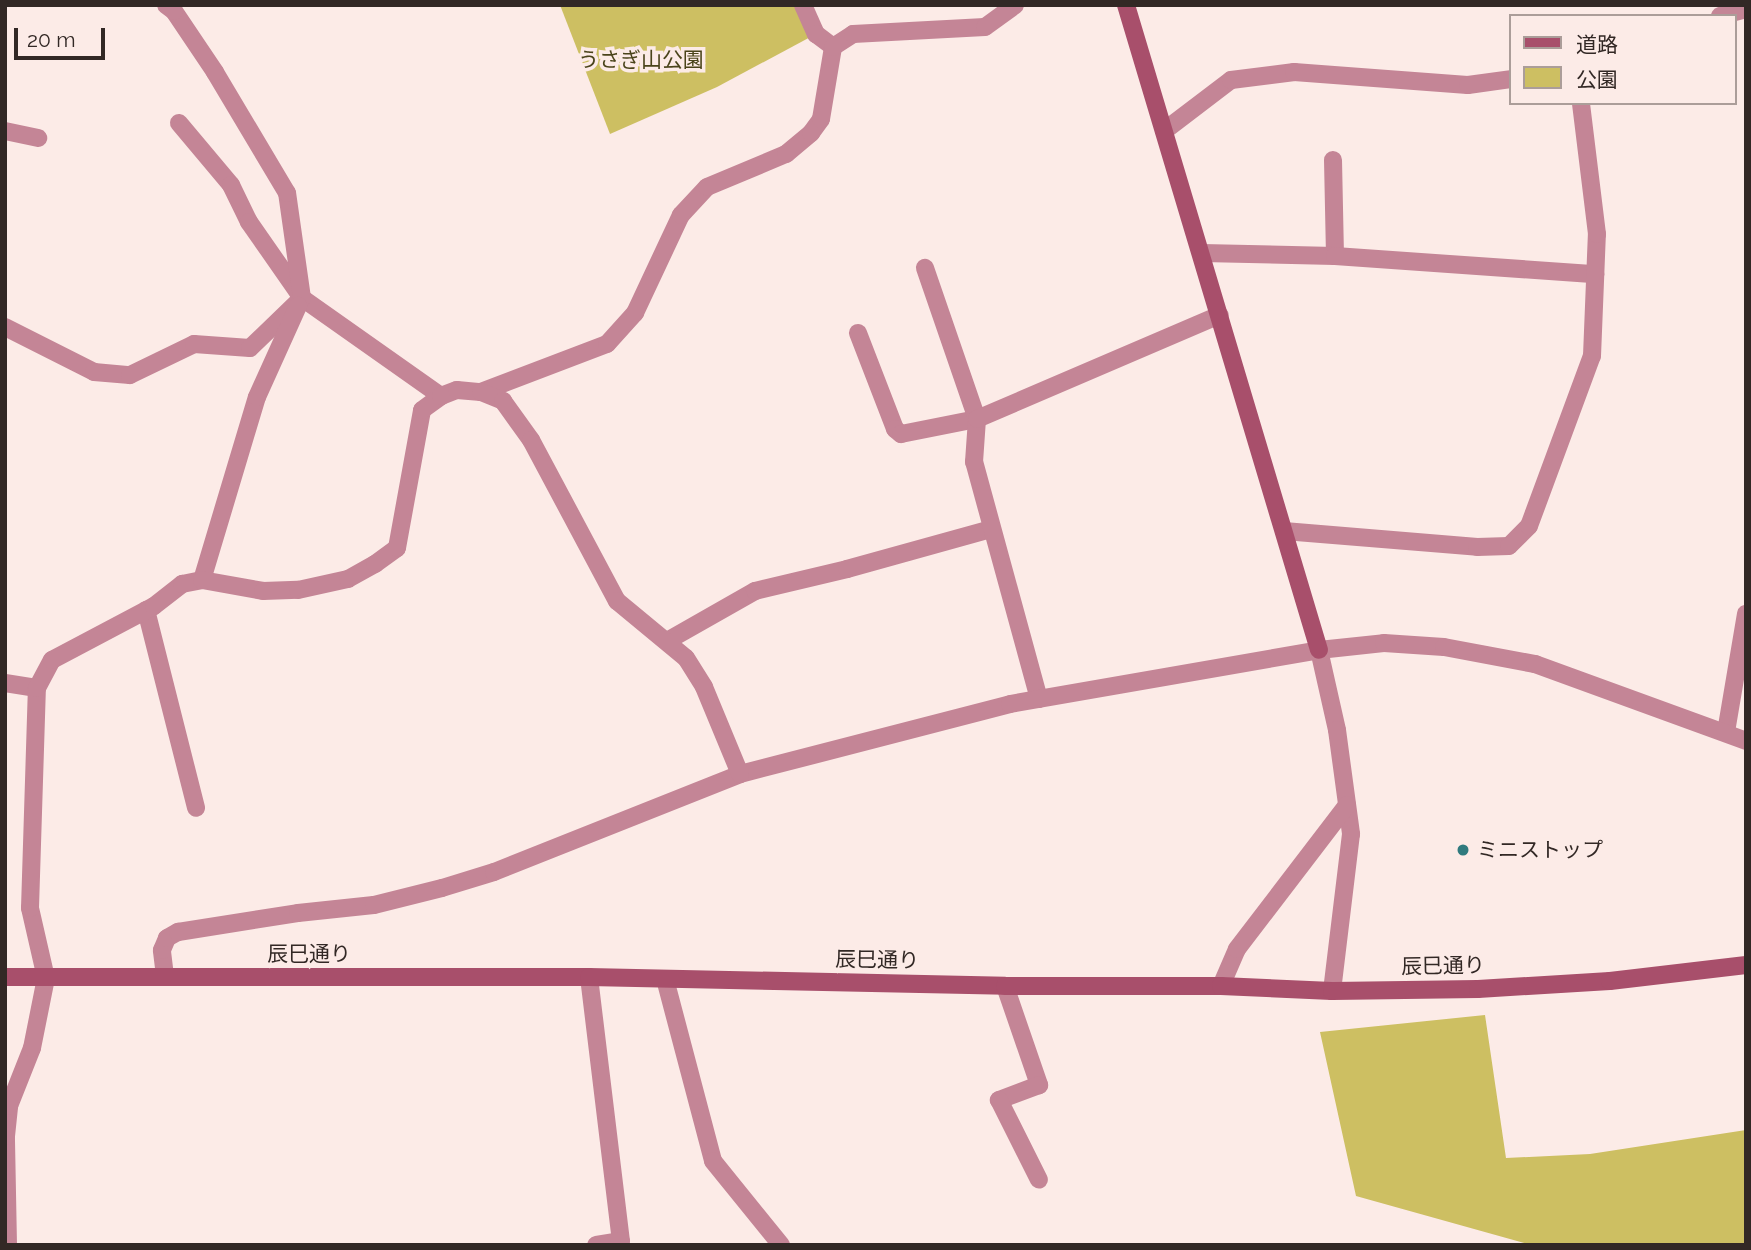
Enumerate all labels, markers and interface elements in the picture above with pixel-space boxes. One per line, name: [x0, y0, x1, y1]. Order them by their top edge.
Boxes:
scale bar: [18, 14, 108, 58]
legend: [1510, 14, 1737, 105]
text: 20 m: [27, 27, 75, 52]
text: 道路: [1576, 32, 1618, 57]
park label: うさぎ山公園: [578, 47, 704, 73]
text: 公園: [1576, 67, 1618, 92]
place label: ミニストップ: [1477, 837, 1603, 863]
marker: ミニストップ: [1455, 842, 1471, 858]
street label: 辰巳通り: [267, 941, 351, 967]
street label: 辰巳通り: [835, 947, 919, 973]
street label: 辰巳通り: [1401, 953, 1485, 979]

